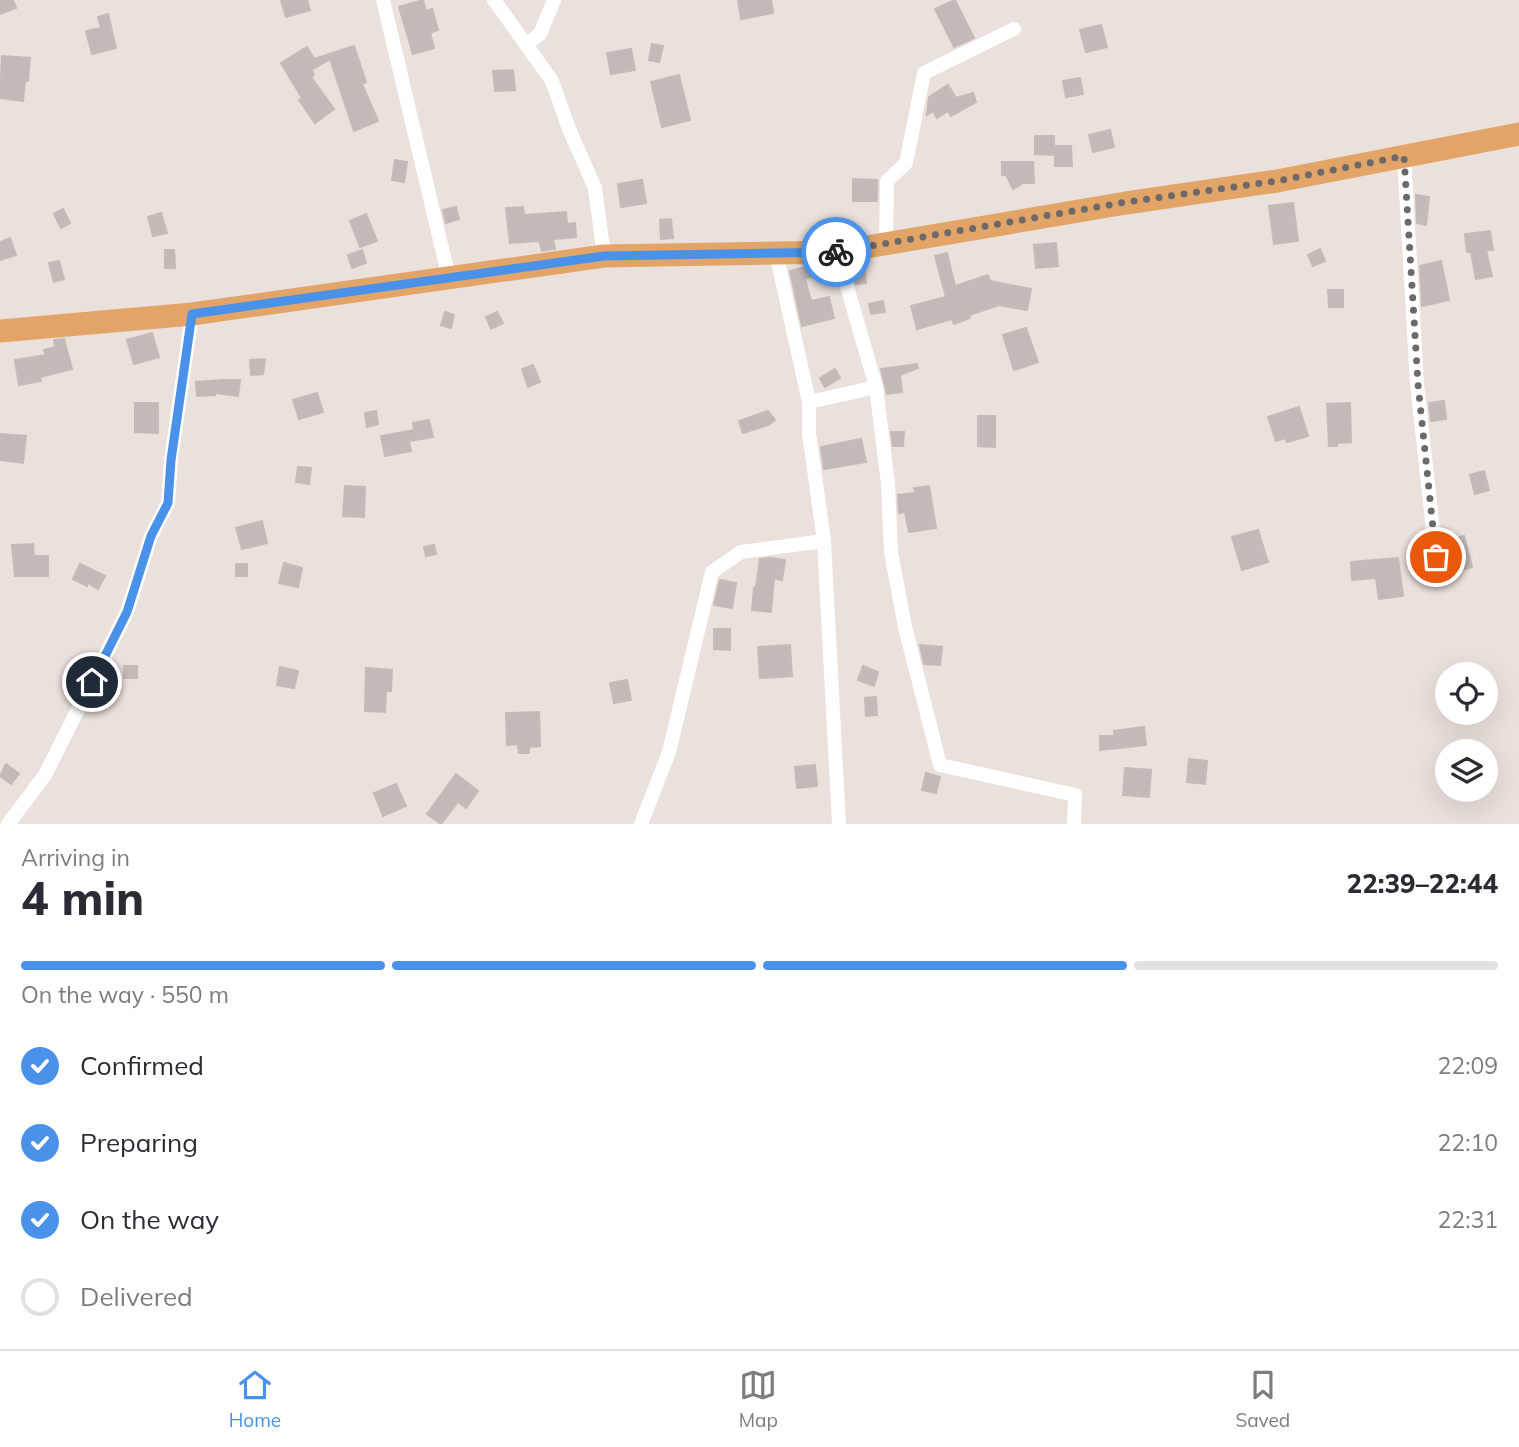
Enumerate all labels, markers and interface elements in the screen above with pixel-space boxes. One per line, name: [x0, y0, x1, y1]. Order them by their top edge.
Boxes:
courier: [801, 217, 871, 287]
icon: bike: [817, 233, 855, 271]
pin: [1406, 527, 1466, 587]
icon: bag: [1417, 538, 1455, 576]
pin: [62, 652, 122, 712]
map controls: [1435, 662, 1498, 802]
button: locate: [1435, 662, 1498, 725]
icon: home: [73, 663, 111, 701]
button: layers: [1435, 739, 1498, 802]
text: Arriving in: [21, 843, 130, 872]
text: 22:39–22:44: [1347, 867, 1498, 900]
text: 4 min: [21, 869, 144, 927]
text: On the way · 550 m: [21, 980, 229, 1009]
icon: check: [21, 1047, 59, 1085]
text: Confirmed: [80, 1049, 204, 1082]
text: 22:09: [1438, 1051, 1498, 1080]
icon: check: [21, 1124, 59, 1162]
text: Preparing: [80, 1126, 198, 1159]
text: 22:10: [1438, 1128, 1498, 1157]
icon: check: [21, 1201, 59, 1239]
text: On the way: [80, 1203, 219, 1236]
text: 22:31: [1438, 1205, 1498, 1234]
text: Delivered: [80, 1280, 193, 1313]
tab: Home: [229, 1366, 281, 1432]
tab: Map: [739, 1366, 778, 1432]
tab: Saved: [1235, 1366, 1290, 1432]

